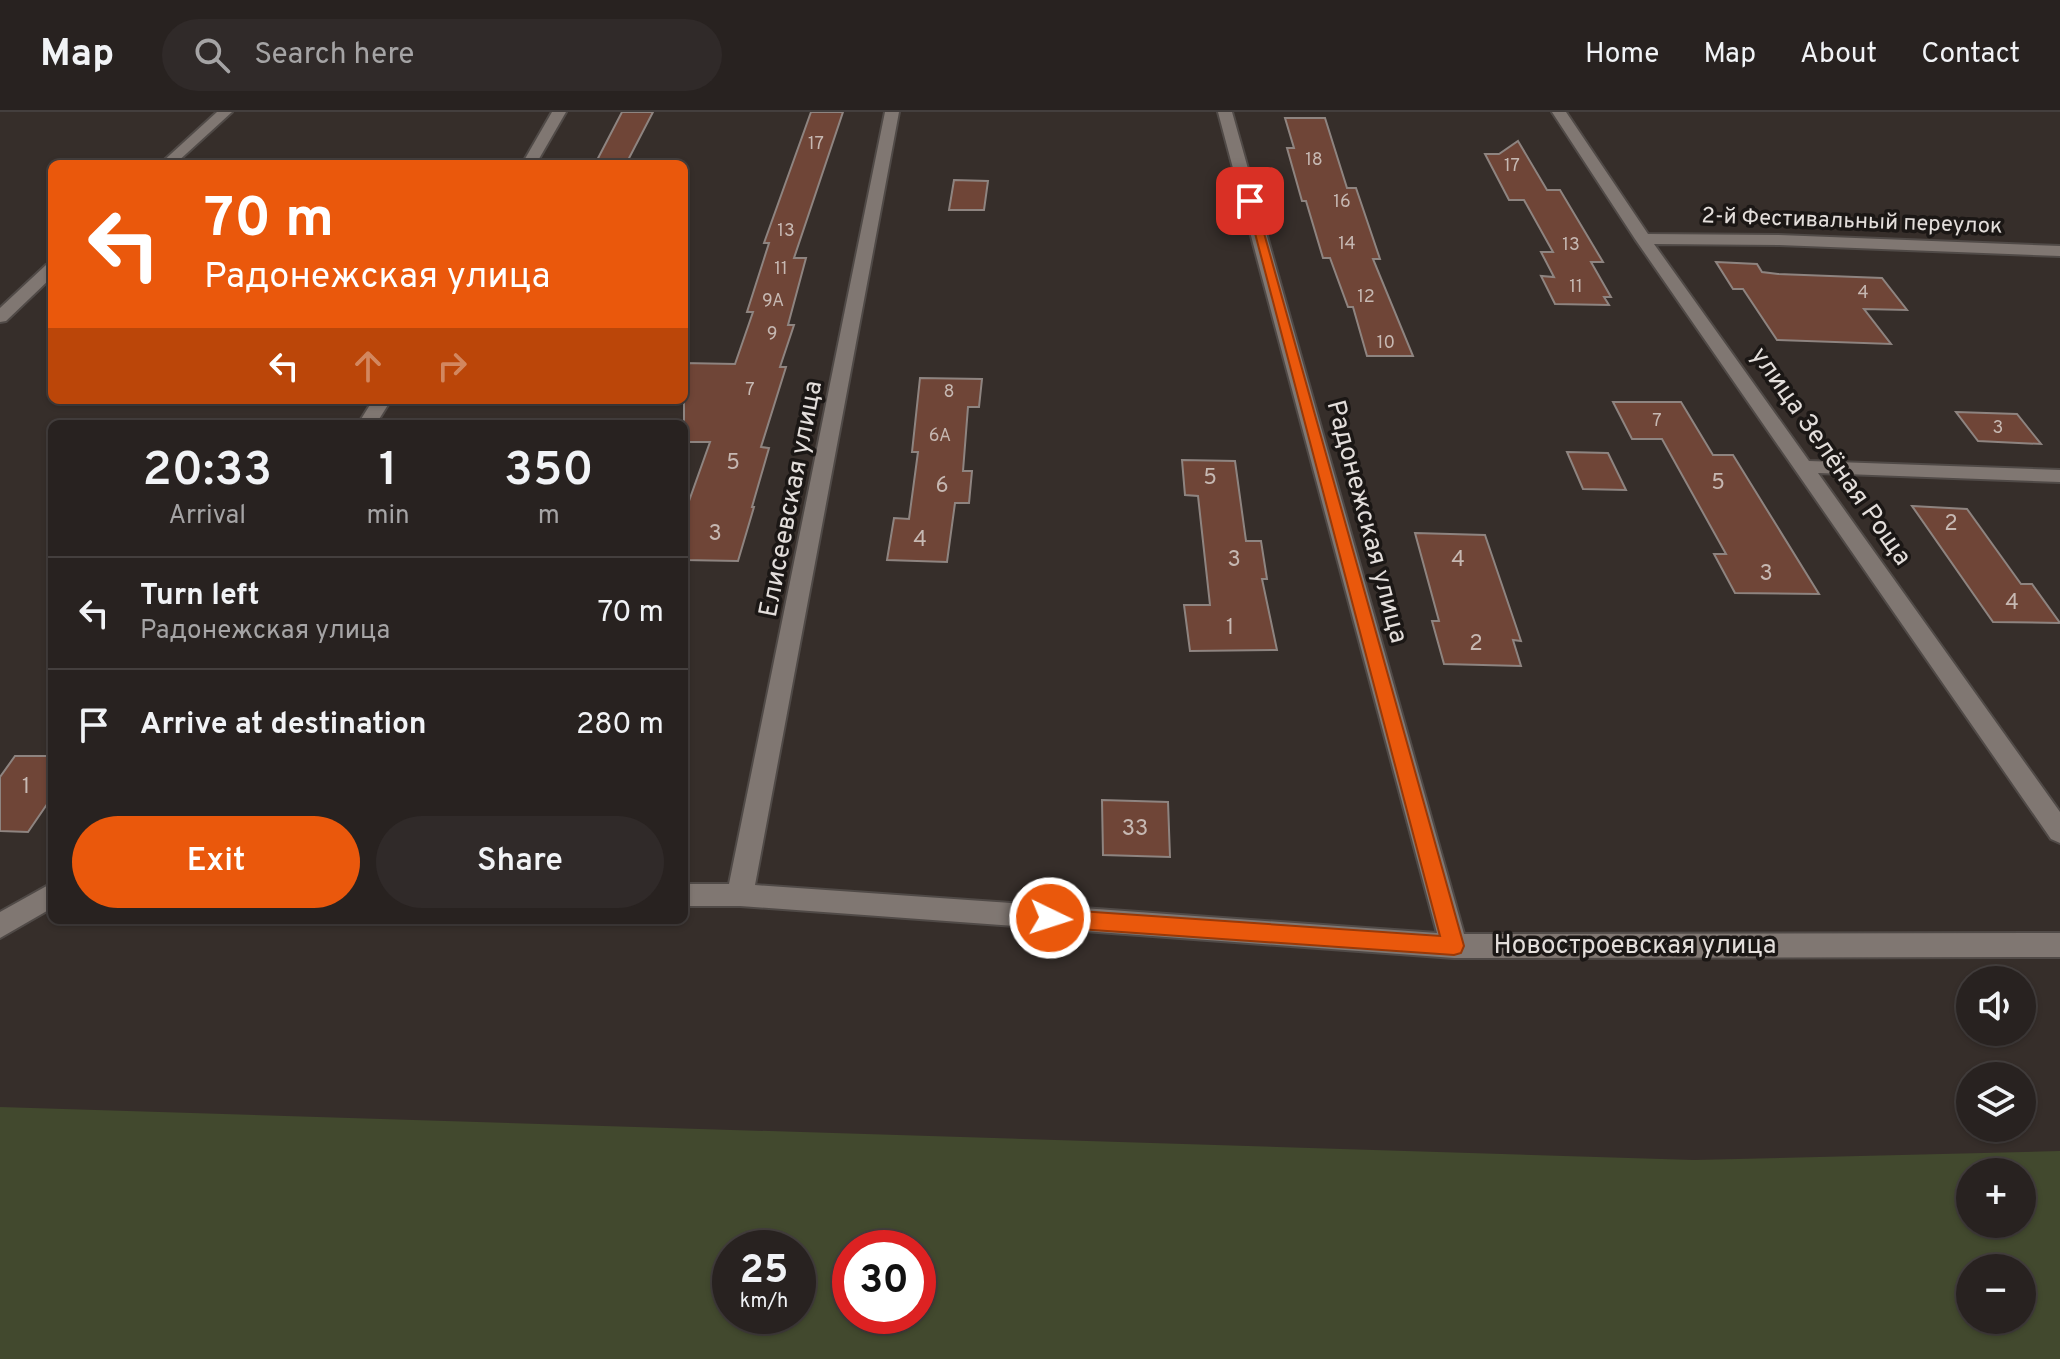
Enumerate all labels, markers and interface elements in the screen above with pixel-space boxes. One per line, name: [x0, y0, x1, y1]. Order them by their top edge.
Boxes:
search box: [162, 19, 722, 91]
text: Map: [40, 31, 114, 80]
icon: search: [190, 33, 234, 77]
text: Search here: [254, 37, 414, 74]
text: Home: [1585, 37, 1659, 73]
text: Map: [1703, 37, 1756, 73]
text: About: [1800, 37, 1877, 73]
text: Contact: [1921, 37, 2020, 73]
house number: 17: [808, 133, 824, 156]
house number: 18: [1305, 149, 1323, 172]
house number: 17: [1504, 155, 1520, 178]
pin: [1216, 167, 1284, 235]
icon: arrive: [1228, 179, 1272, 223]
text: 70 m: [204, 186, 334, 256]
house number: 16: [1333, 191, 1351, 214]
icon: left: [72, 192, 176, 296]
street label: 2-й Фестивальный переулок: [1701, 203, 2003, 241]
house number: 13: [777, 220, 795, 243]
house number: 14: [1338, 233, 1356, 256]
house number: 13: [1562, 234, 1580, 257]
text: Радонежская улица: [204, 255, 550, 301]
house number: 11: [774, 258, 788, 281]
house number: 11: [1569, 276, 1583, 299]
house number: 4: [1857, 282, 1869, 305]
house number: 12: [1357, 286, 1375, 309]
house number: 9А: [762, 290, 784, 313]
house number: 9: [767, 323, 777, 346]
house number: 10: [1377, 332, 1395, 355]
street label: улица Зелёная Роща: [1742, 341, 1918, 573]
icon: left: [262, 344, 306, 388]
icon: ahead: [346, 344, 390, 388]
icon: right: [430, 344, 474, 388]
street label: Елисеевская улица: [753, 378, 831, 620]
house number: 7: [745, 379, 755, 402]
house number: 8: [944, 381, 955, 404]
street label: Радонежская улица: [1318, 397, 1414, 647]
house number: 7: [1652, 410, 1662, 433]
house number: 3: [1993, 417, 2003, 440]
house number: 6А: [929, 425, 951, 448]
text: 20:33: [142, 442, 272, 502]
text: 1: [379, 442, 397, 502]
text: 350: [504, 442, 594, 502]
house number: 5: [726, 450, 740, 477]
house number: 5: [1203, 465, 1217, 492]
house number: 5: [1711, 470, 1725, 497]
house number: 6: [935, 473, 949, 500]
text: Arrival: [168, 500, 246, 533]
text: min: [366, 500, 410, 533]
text: m: [538, 500, 560, 533]
house number: 2: [1944, 511, 1958, 538]
house number: 3: [708, 521, 722, 548]
house number: 4: [913, 527, 927, 554]
house number: 3: [1227, 547, 1241, 574]
house number: 4: [1451, 547, 1465, 574]
house number: 3: [1759, 561, 1773, 588]
text: Turn left: [140, 578, 260, 615]
house number: 4: [2005, 590, 2019, 617]
icon: left: [72, 591, 116, 635]
text: 70 m: [598, 595, 664, 632]
text: Радонежская улица: [140, 615, 390, 648]
house number: 1: [1226, 615, 1234, 642]
house number: 2: [1469, 631, 1483, 658]
icon: arrive: [72, 703, 116, 747]
text: Arrive at destination: [140, 707, 426, 744]
text: 280 m: [576, 707, 664, 744]
house number: 1: [22, 774, 30, 801]
button: Exit: [72, 816, 360, 908]
button: Share: [376, 816, 664, 908]
house number: 33: [1122, 816, 1148, 843]
position arrow: [1008, 876, 1092, 960]
street label: Новостроевская улица: [1494, 930, 1776, 963]
map controls: [1956, 966, 2036, 1334]
button: sound: [1956, 966, 2036, 1046]
button: layers: [1956, 1062, 2036, 1142]
button: +: [1956, 1158, 2036, 1238]
speed limit sign: 30: [832, 1230, 936, 1334]
text: 25: [740, 1247, 788, 1297]
button: −: [1956, 1254, 2036, 1334]
text: km/h: [740, 1289, 788, 1315]

